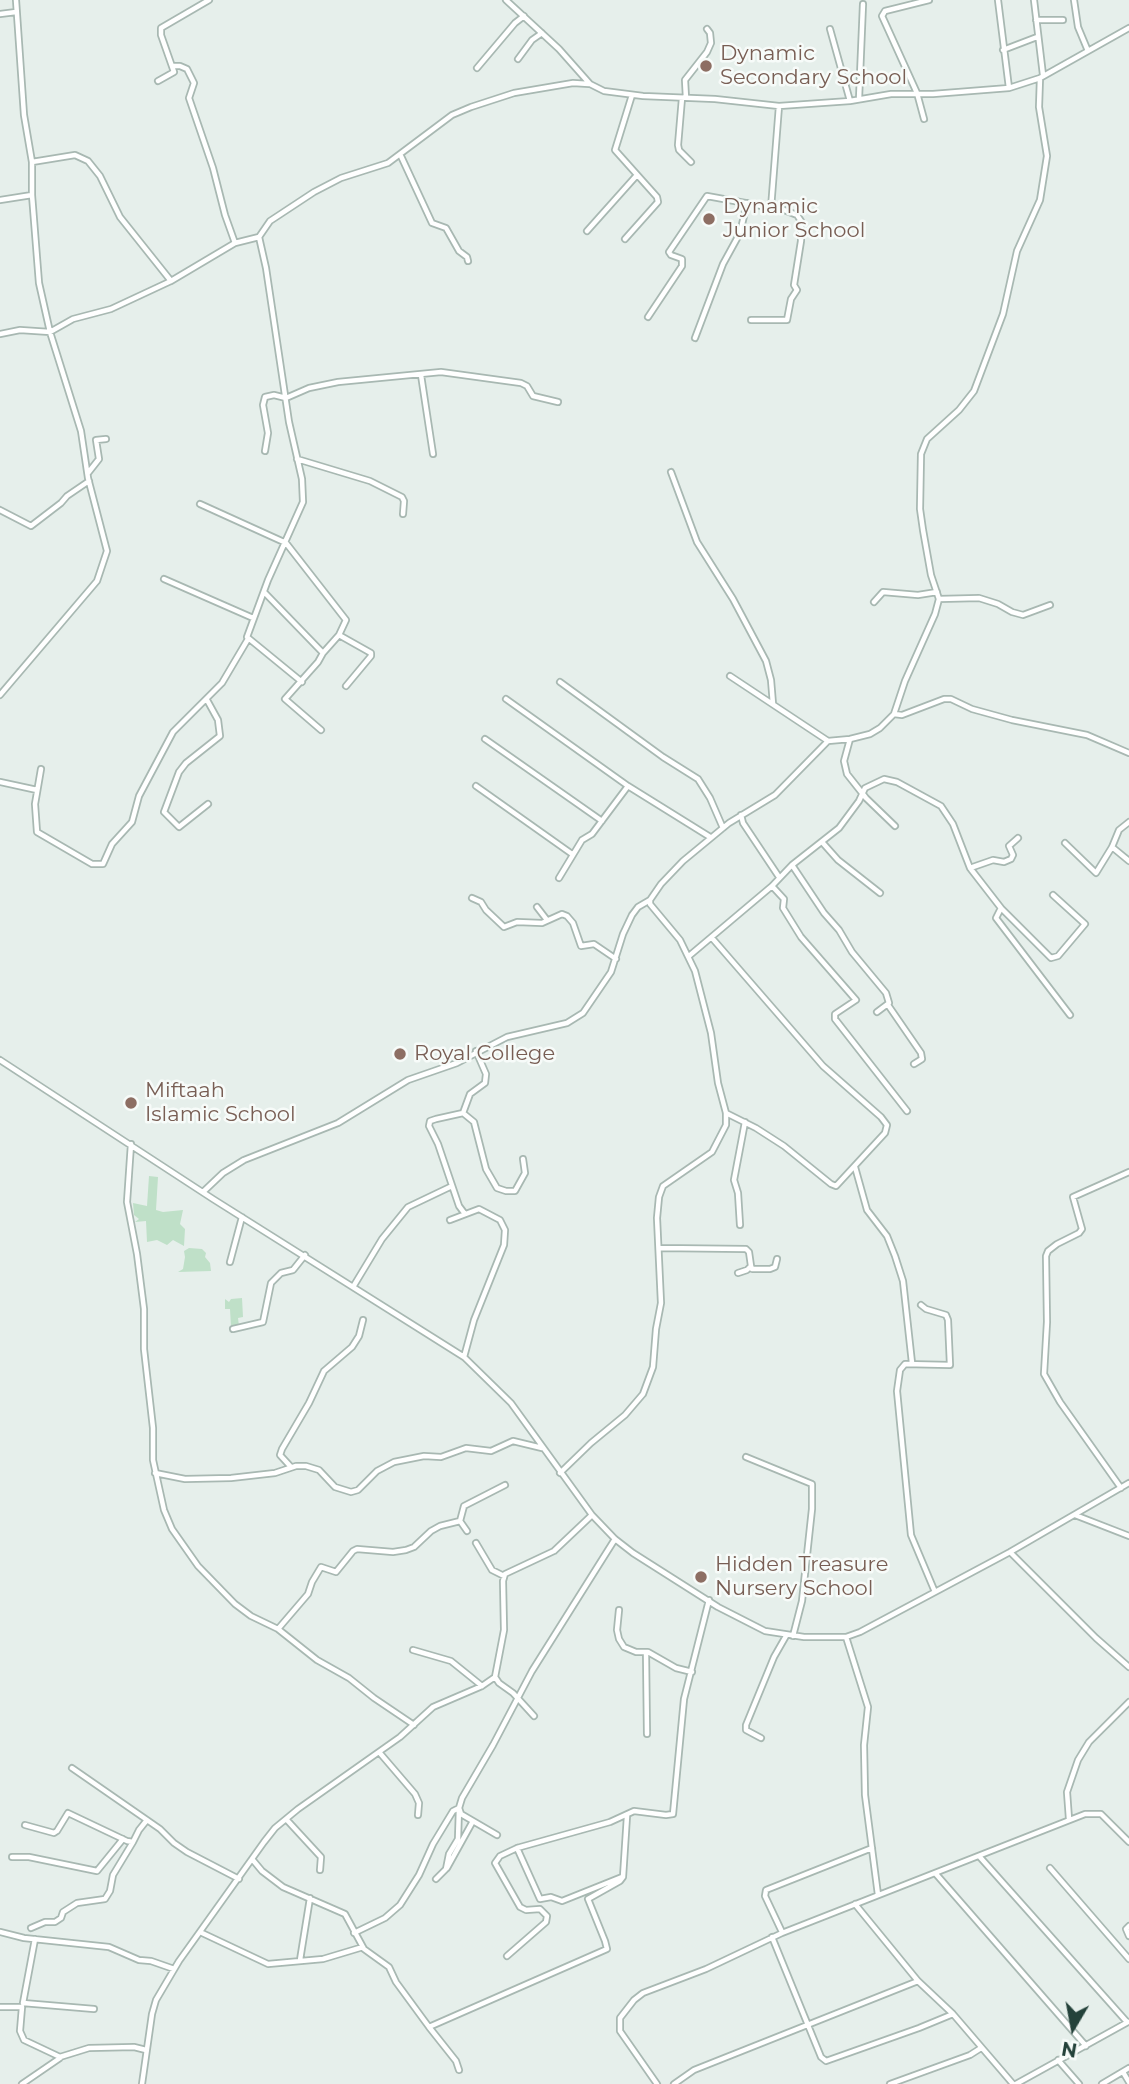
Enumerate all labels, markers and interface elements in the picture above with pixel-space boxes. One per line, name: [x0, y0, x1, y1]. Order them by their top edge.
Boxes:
place label: Dynamic Secondary School: [720, 41, 907, 91]
marker: Dynamic Secondary School: [698, 58, 714, 74]
place label: Dynamic Junior School: [723, 194, 865, 244]
marker: Dynamic Junior School: [701, 211, 717, 227]
place label: Royal College: [414, 1041, 555, 1067]
marker: Royal College: [392, 1046, 408, 1062]
place label: Miftaah Islamic School: [145, 1078, 296, 1128]
marker: Miftaah Islamic School: [123, 1095, 139, 1111]
place label: Hidden Treasure Nursery School: [715, 1552, 888, 1602]
marker: Hidden Treasure Nursery School: [693, 1569, 709, 1585]
north arrow: [1038, 1993, 1108, 2063]
text: N: [1060, 2037, 1079, 2062]

